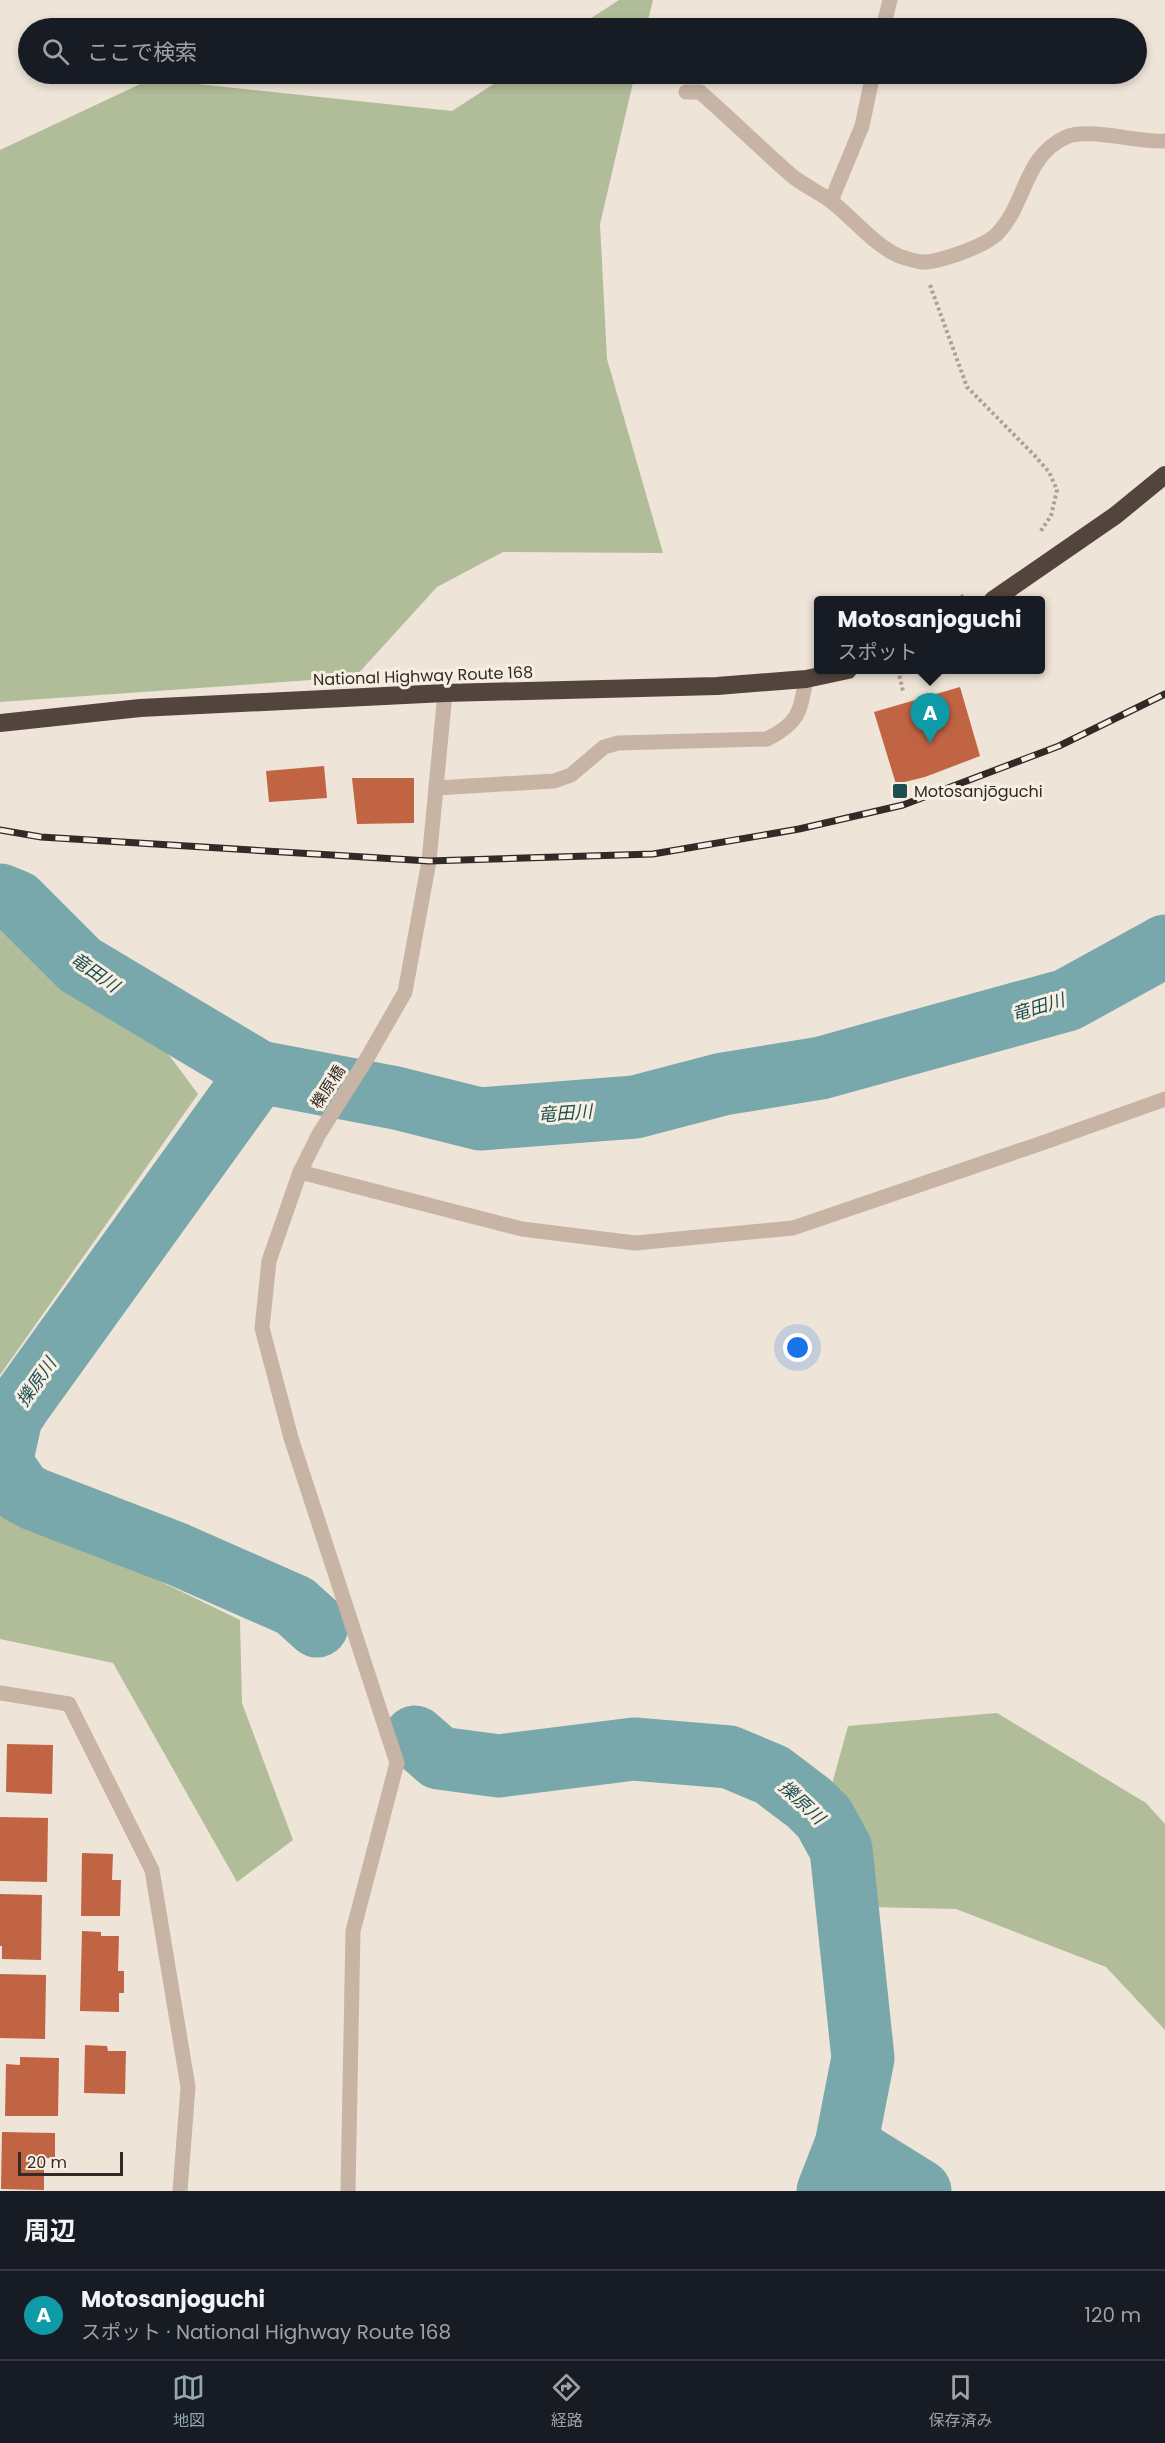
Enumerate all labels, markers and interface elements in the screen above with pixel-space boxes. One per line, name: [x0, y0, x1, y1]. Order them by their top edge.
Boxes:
search box: [18, 18, 1147, 84]
icon: search: [39, 35, 72, 68]
text: ここで検索: [87, 37, 197, 68]
popup: [814, 596, 1045, 674]
text: Motosanjoguchi: [837, 604, 1022, 635]
text: スポット: [837, 638, 917, 666]
street label: National Highway Route 168: [313, 661, 533, 691]
pin: A: [910, 694, 950, 743]
place label: Motosanjōguchi: [914, 780, 1043, 803]
marker: Motosanjōguchi: [891, 782, 909, 800]
water label: 竜田川: [66, 946, 126, 999]
water label: 竜田川: [1009, 987, 1069, 1027]
street label: 櫟原橋: [305, 1061, 351, 1113]
water label: 竜田川: [537, 1099, 595, 1127]
your location: [783, 1333, 812, 1362]
water label: 擽原川: [10, 1351, 63, 1411]
water label: 擽原川: [774, 1774, 832, 1831]
scale bar: [18, 2149, 123, 2176]
text: 20 m: [27, 2151, 67, 2174]
text: 周辺: [24, 2213, 76, 2249]
text: Motosanjoguchi: [81, 2284, 265, 2315]
text: A: [36, 2301, 51, 2329]
text: 120 m: [1085, 2301, 1141, 2329]
text: スポット · National Highway Route 168: [81, 2318, 451, 2346]
tab: 地図: [172, 2371, 205, 2433]
tab: 経路: [550, 2371, 583, 2433]
tab: 保存済み: [928, 2371, 992, 2433]

